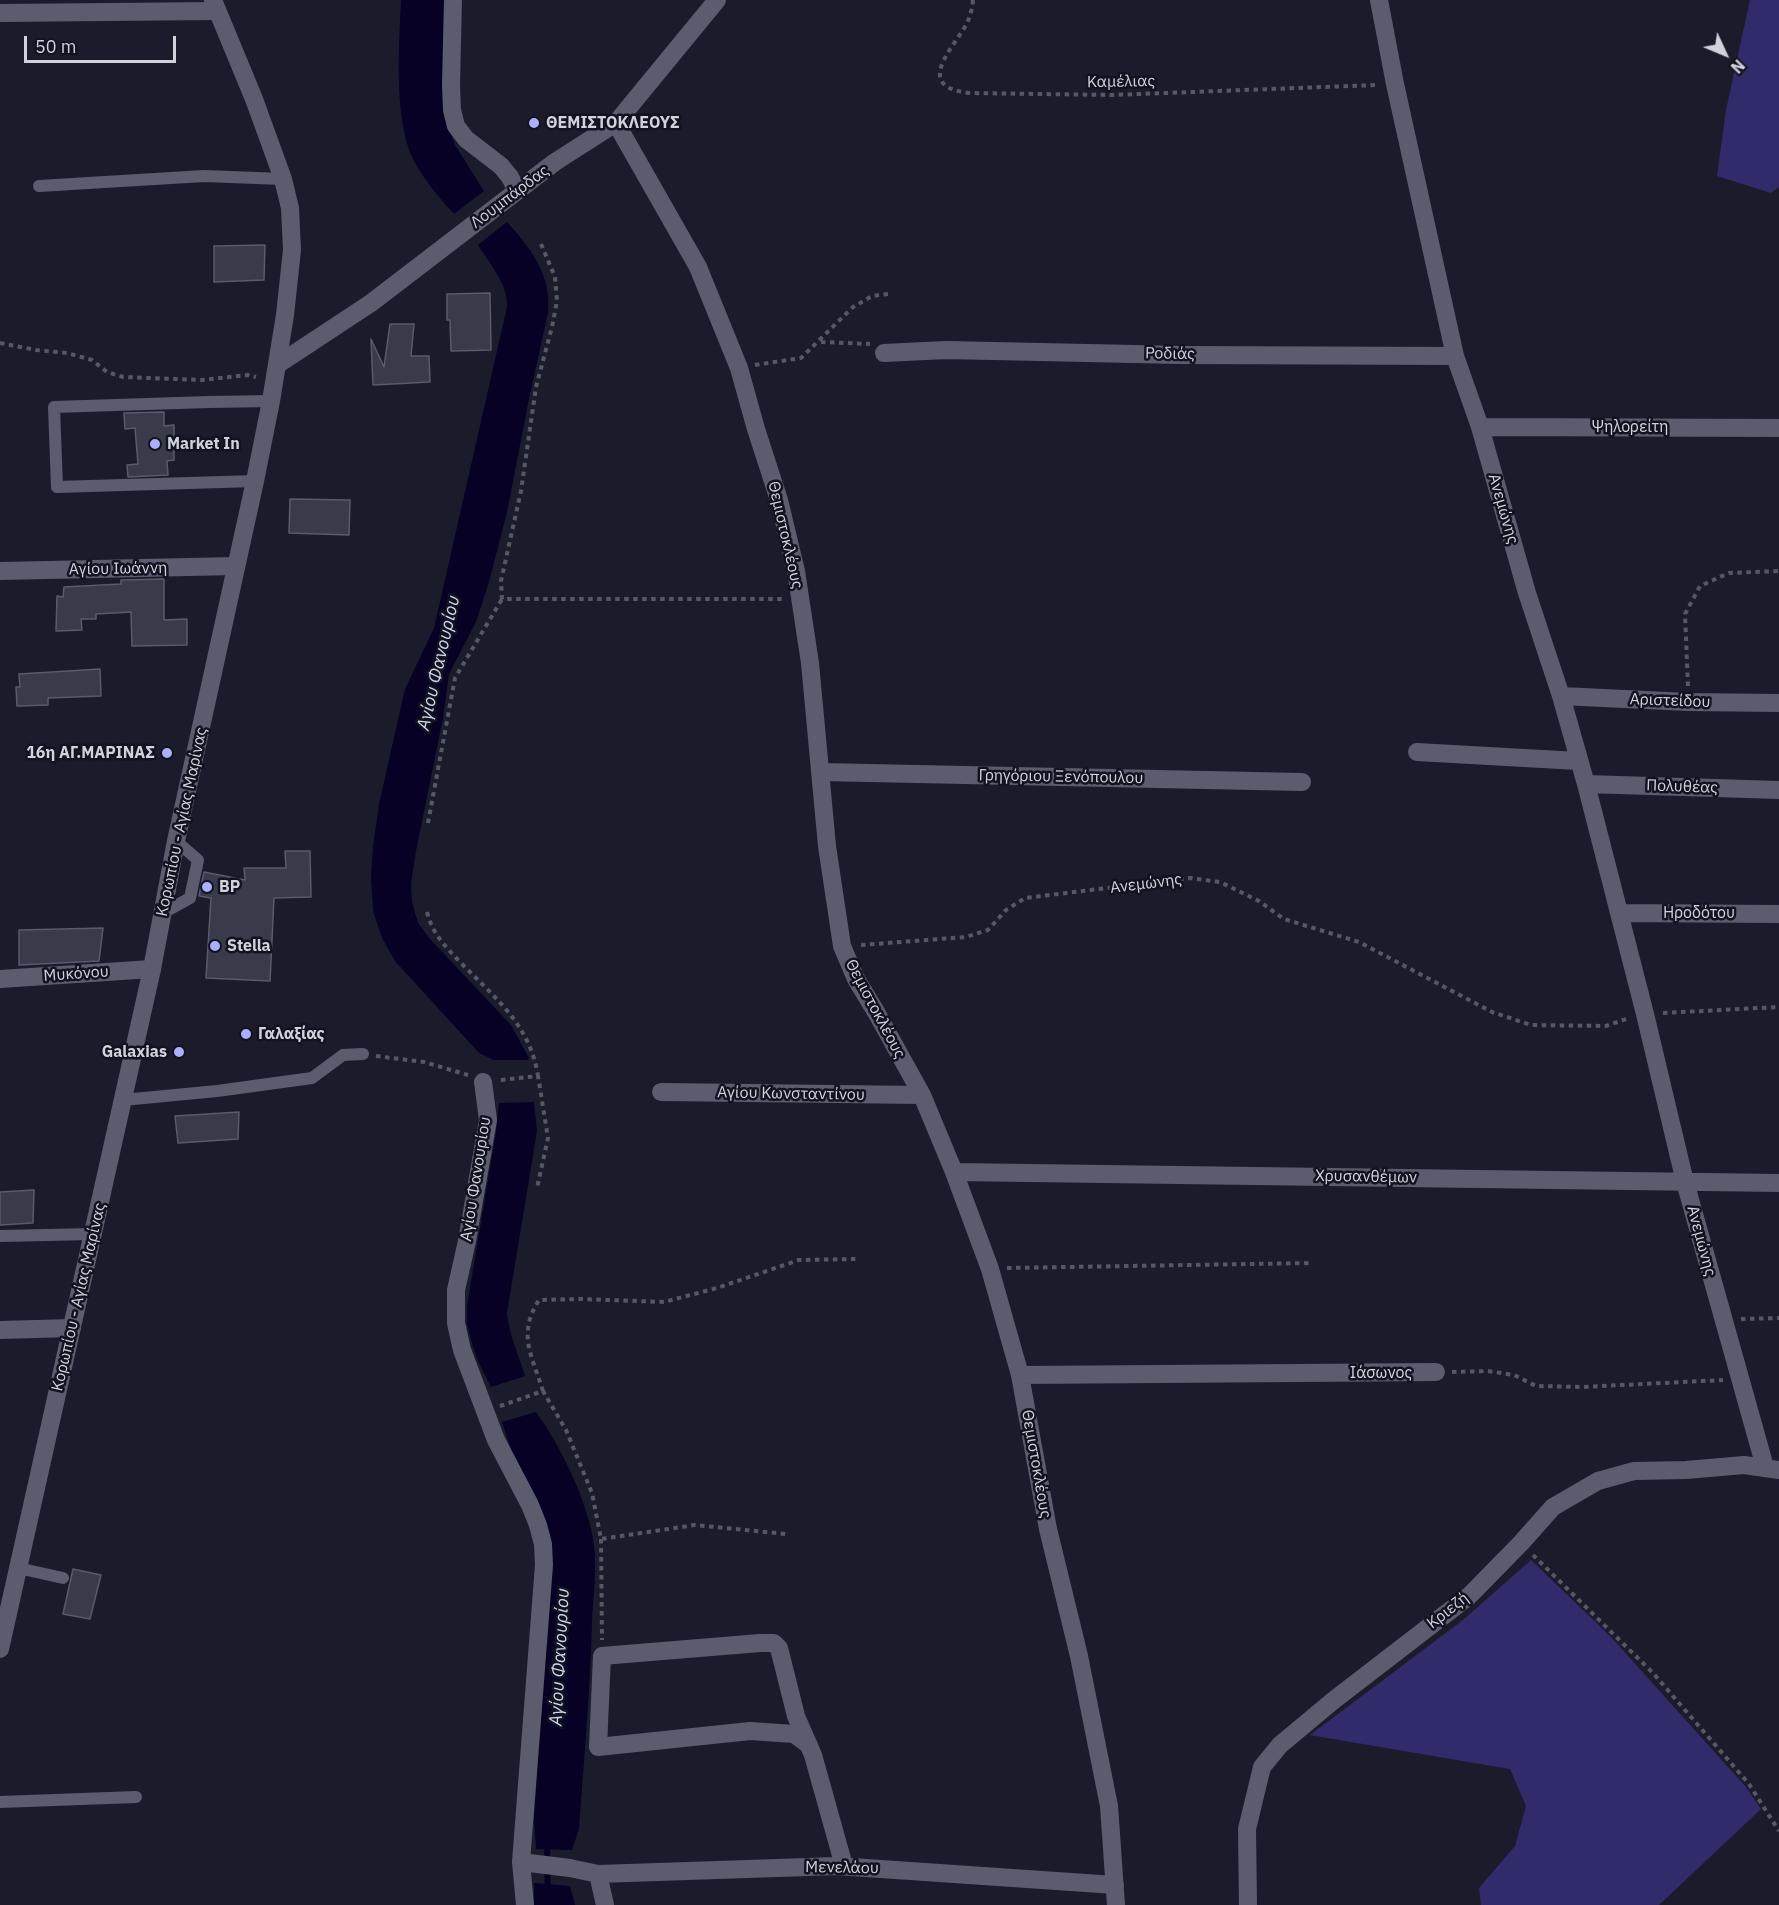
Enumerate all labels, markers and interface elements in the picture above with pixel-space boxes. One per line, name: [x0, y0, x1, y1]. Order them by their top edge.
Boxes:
scale bar: [27, 24, 178, 62]
north arrow: [1695, 24, 1755, 84]
text: 50 m: [35, 35, 77, 58]
text: N: [1727, 55, 1749, 78]
street label: Καμέλιας: [1087, 72, 1155, 92]
place label: ΘΕΜΙΣΤΟΚΛΕΟΥΣ: [546, 113, 680, 133]
marker: ΘΕΜΙΣΤΟΚΛΕΟΥΣ: [527, 116, 541, 130]
street label: Λουμπάρδας: [467, 161, 553, 233]
street label: Ροδιάς: [1145, 344, 1195, 364]
street label: Ψηλορείτη: [1592, 417, 1668, 437]
place label: Market In: [167, 434, 240, 454]
marker: Market In: [148, 437, 162, 451]
street label: Ανεμώνης: [1484, 472, 1522, 546]
street label: Θεμιστοκλέους: [763, 479, 807, 591]
street label: Αγίου Ιωάννη: [69, 559, 167, 579]
water label: Αγίου Φανουρίου: [413, 593, 465, 733]
street label: Αριστείδου: [1629, 690, 1711, 712]
street label: Κορωπίου - Αγίας Μαρίνας: [153, 726, 211, 918]
place label: 16η ΑΓ.ΜΑΡΙΝΑΣ: [26, 743, 155, 763]
marker: 16η ΑΓ.ΜΑΡΙΝΑΣ: [160, 746, 174, 760]
street label: Γρηγόριου Ξενόπουλου: [978, 766, 1144, 788]
street label: Πολυθέας: [1646, 776, 1718, 798]
street label: Ανεμώνης: [1109, 870, 1183, 898]
place label: BP: [219, 877, 240, 897]
marker: BP: [200, 880, 214, 894]
street label: Ηροδότου: [1663, 903, 1735, 923]
place label: Stella: [227, 936, 271, 956]
marker: Stella: [208, 939, 222, 953]
street label: Θεμιστοκλέους: [841, 956, 909, 1062]
street label: Μυκόνου: [43, 962, 109, 986]
place label: Γαλαξίας: [258, 1024, 325, 1044]
marker: Γαλαξίας: [239, 1027, 253, 1041]
place label: Galaxias: [102, 1042, 167, 1062]
marker: Galaxias: [172, 1045, 186, 1059]
street label: Αγίου Κωνσταντίνου: [717, 1083, 865, 1105]
street label: Αγίου Φανουρίου: [457, 1115, 495, 1243]
street label: Χρυσανθέμων: [1315, 1167, 1417, 1187]
street label: Κορωπίου - Αγίας Μαρίνας: [48, 1201, 110, 1393]
street label: Ανεμώνης: [1682, 1204, 1720, 1278]
street label: Ιάσωνος: [1350, 1363, 1412, 1383]
street label: Θεμιστοκλέους: [1017, 1408, 1055, 1520]
water label: Αγίου Φανουρίου: [546, 1588, 574, 1726]
street label: Κριεζή: [1423, 1589, 1473, 1633]
street label: Μενελάου: [805, 1858, 879, 1878]

